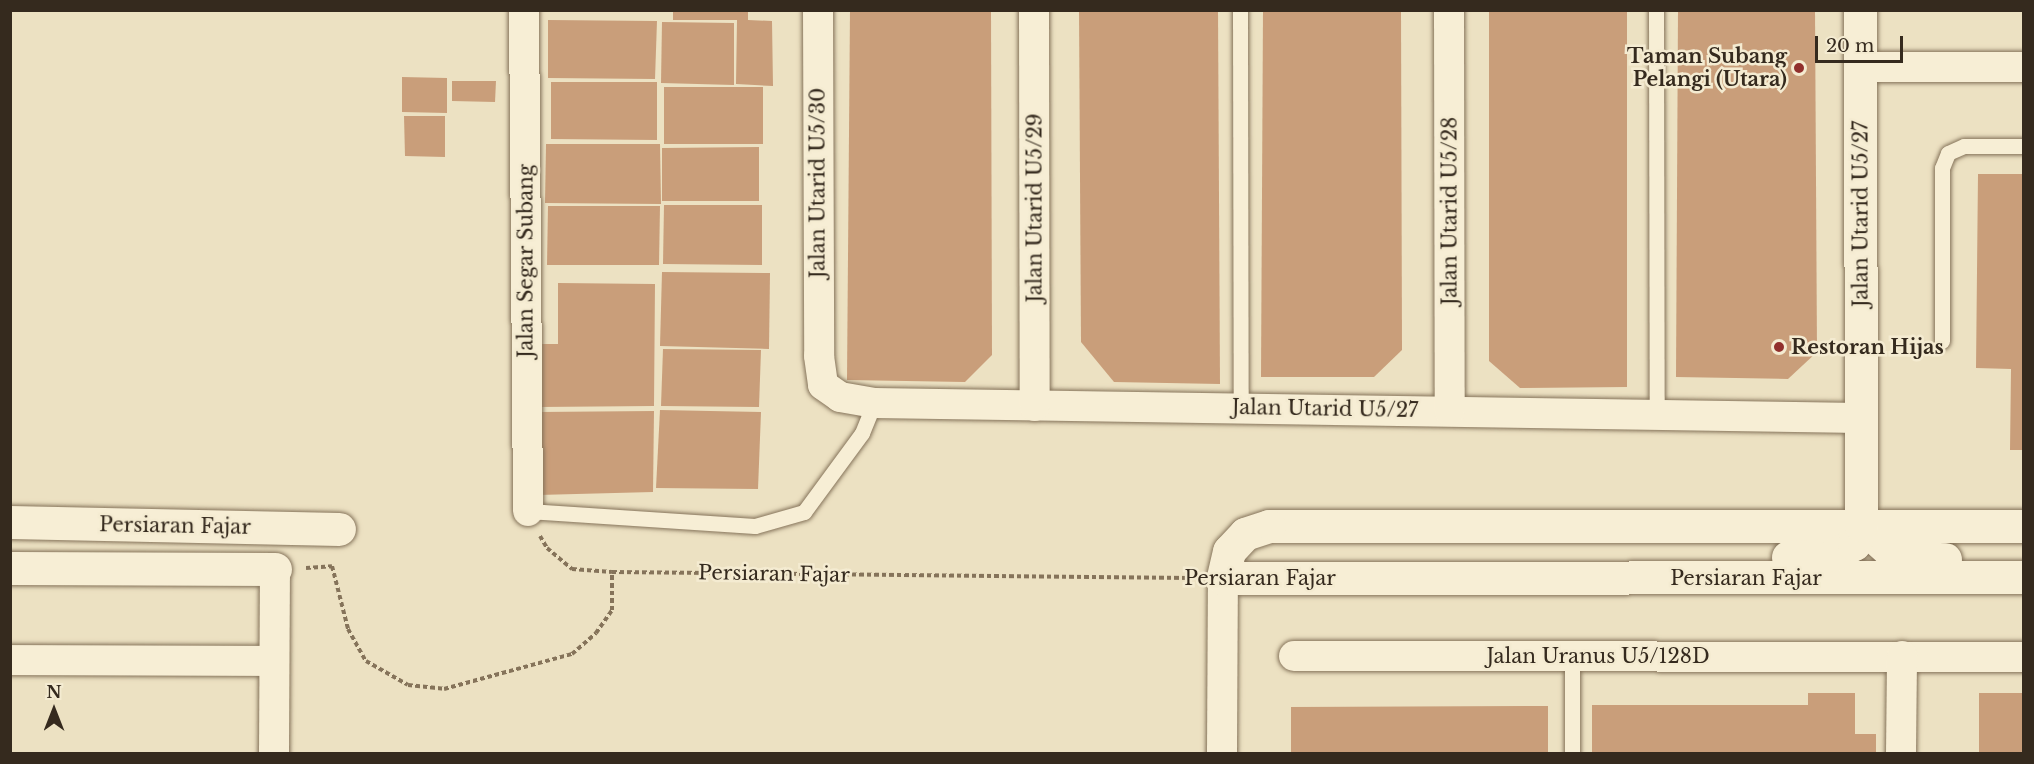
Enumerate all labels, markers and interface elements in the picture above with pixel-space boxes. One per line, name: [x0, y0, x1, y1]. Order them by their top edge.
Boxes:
scale bar: [1818, 24, 1906, 62]
text: 20 m: [1826, 35, 1874, 57]
place label: Taman Subang Pelangi (Utara): [1627, 45, 1787, 92]
marker: Taman Subang Pelangi (Utara): [1792, 61, 1806, 75]
street label: Jalan Utarid U5/30: [806, 88, 830, 278]
street label: Jalan Utarid U5/29: [1023, 113, 1047, 303]
street label: Jalan Utarid U5/28: [1438, 117, 1462, 305]
street label: Jalan Utarid U5/27: [1849, 121, 1873, 307]
street label: Jalan Segar Subang: [514, 164, 538, 358]
place label: Restoran Hijas: [1791, 335, 1944, 359]
marker: Restoran Hijas: [1772, 340, 1786, 354]
street label: Jalan Utarid U5/27: [1232, 395, 1418, 423]
street label: Persiaran Fajar: [99, 513, 251, 539]
street label: Persiaran Fajar: [698, 561, 850, 587]
street label: Persiaran Fajar: [1184, 566, 1336, 590]
street label: Persiaran Fajar: [1670, 566, 1822, 590]
street label: Jalan Uranus U5/128D: [1486, 644, 1710, 668]
north arrow: [24, 680, 84, 740]
text: N: [46, 682, 62, 702]

